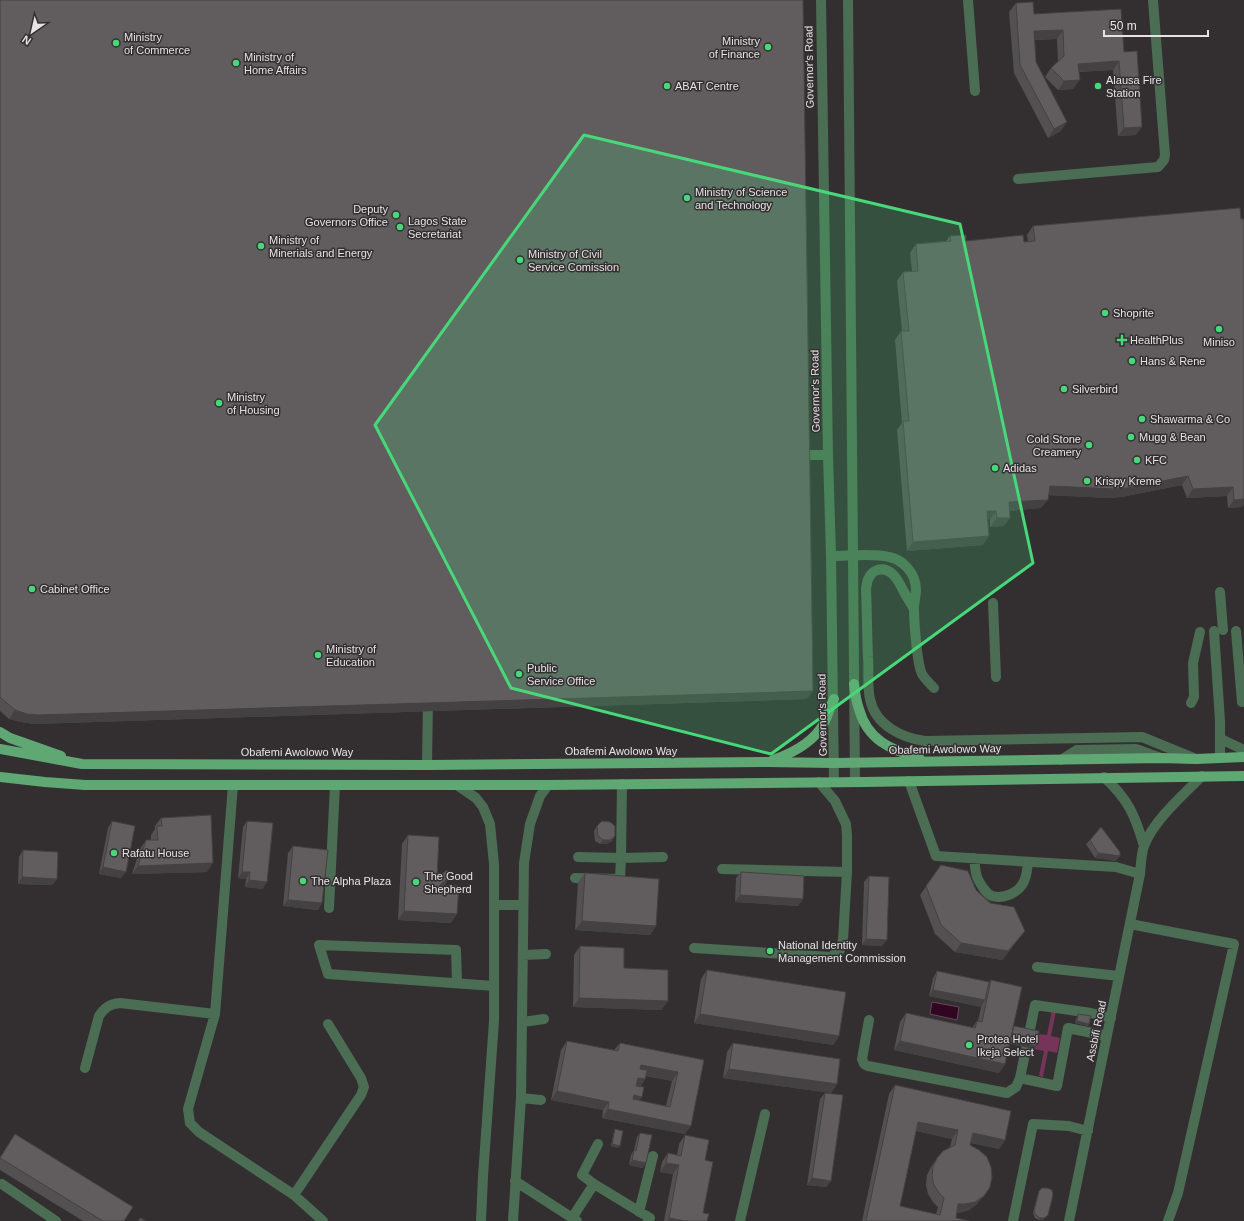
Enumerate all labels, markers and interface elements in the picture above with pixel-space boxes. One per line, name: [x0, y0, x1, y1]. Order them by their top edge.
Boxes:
north arrow: [12, 12, 52, 52]
scale bar: [1104, 12, 1208, 38]
text: 50 m: [1110, 19, 1137, 33]
street label: Governor's Road: [802, 25, 816, 109]
place label: Ministry of Commerce: [124, 31, 190, 56]
text: N: [20, 33, 33, 47]
place label: Ministry of Finance: [709, 35, 760, 60]
marker: Ministry of Commerce: [111, 38, 121, 48]
marker: Ministry of Finance: [763, 42, 773, 52]
place label: Ministry of Home Affairs: [244, 51, 307, 76]
marker: Ministry of Home Affairs: [231, 58, 241, 68]
place label: Alausa Fire Station: [1106, 74, 1162, 99]
place label: ABAT Centre: [675, 80, 739, 92]
marker: ABAT Centre: [662, 81, 672, 91]
marker: Alausa Fire Station: [1093, 81, 1103, 91]
place label: Ministry of Science and Technology: [695, 186, 787, 211]
marker: Ministry of Science and Technology: [682, 193, 692, 203]
place label: Deputy Governors Office: [305, 203, 388, 228]
marker: Deputy Governors Office: [391, 210, 401, 220]
place label: Lagos State Secretariat: [408, 215, 467, 240]
marker: Lagos State Secretariat: [395, 222, 405, 232]
place label: Ministry of Minerials and Energy: [269, 234, 373, 259]
marker: Ministry of Minerials and Energy: [256, 241, 266, 251]
place label: Ministry of Civil Service Comission: [528, 248, 619, 273]
marker: Ministry of Civil Service Comission: [515, 255, 525, 265]
place label: Shoprite: [1113, 307, 1154, 319]
marker: Shoprite: [1100, 308, 1110, 318]
marker: Miniso: [1214, 324, 1224, 334]
place label: HealthPlus: [1130, 334, 1184, 346]
marker: HealthPlus: [1117, 335, 1127, 345]
place label: Miniso: [1203, 336, 1235, 348]
street label: Governor's Road: [808, 349, 822, 433]
place label: Hans & Rene: [1140, 355, 1205, 367]
marker: Hans & Rene: [1127, 356, 1137, 366]
place label: Silverbird: [1072, 383, 1118, 395]
marker: Silverbird: [1059, 384, 1069, 394]
place label: Ministry of Housing: [227, 391, 280, 416]
marker: Ministry of Housing: [214, 398, 224, 408]
place label: Shawarma & Co: [1150, 413, 1230, 425]
marker: Shawarma & Co: [1137, 414, 1147, 424]
place label: Mugg & Bean: [1139, 431, 1206, 443]
marker: Mugg & Bean: [1126, 432, 1136, 442]
place label: Cold Stone Creamery: [1027, 433, 1081, 458]
marker: Cold Stone Creamery: [1084, 440, 1094, 450]
place label: KFC: [1145, 454, 1167, 466]
marker: KFC: [1132, 455, 1142, 465]
place label: Adidas: [1003, 462, 1037, 474]
marker: Adidas: [990, 463, 1000, 473]
place label: Krispy Kreme: [1095, 475, 1161, 487]
marker: Krispy Kreme: [1082, 476, 1092, 486]
place label: Cabinet Office: [40, 583, 110, 595]
marker: Cabinet Office: [27, 584, 37, 594]
place label: Ministry of Education: [326, 643, 377, 668]
marker: Ministry of Education: [313, 650, 323, 660]
place label: Public Service Office: [527, 662, 595, 687]
marker: Public Service Office: [514, 669, 524, 679]
street label: Governor's Road: [815, 673, 829, 757]
street label: Obafemi Awolowo Way: [889, 742, 1002, 756]
street label: Obafemi Awolowo Way: [565, 745, 678, 757]
street label: Obafemi Awolowo Way: [241, 746, 354, 758]
place label: Rafatu House: [122, 847, 189, 859]
marker: Rafatu House: [109, 848, 119, 858]
place label: The Good Shepherd: [424, 870, 473, 895]
place label: The Alpha Plaza: [311, 875, 392, 887]
marker: The Alpha Plaza: [298, 876, 308, 886]
marker: The Good Shepherd: [411, 877, 421, 887]
place label: National Identity Management Commission: [778, 939, 906, 964]
marker: National Identity Management Commission: [765, 946, 775, 956]
street label: Assbifi Road: [1084, 1000, 1108, 1062]
place label: Protea Hotel Ikeja Select: [977, 1033, 1038, 1058]
marker: Protea Hotel Ikeja Select: [964, 1040, 974, 1050]

